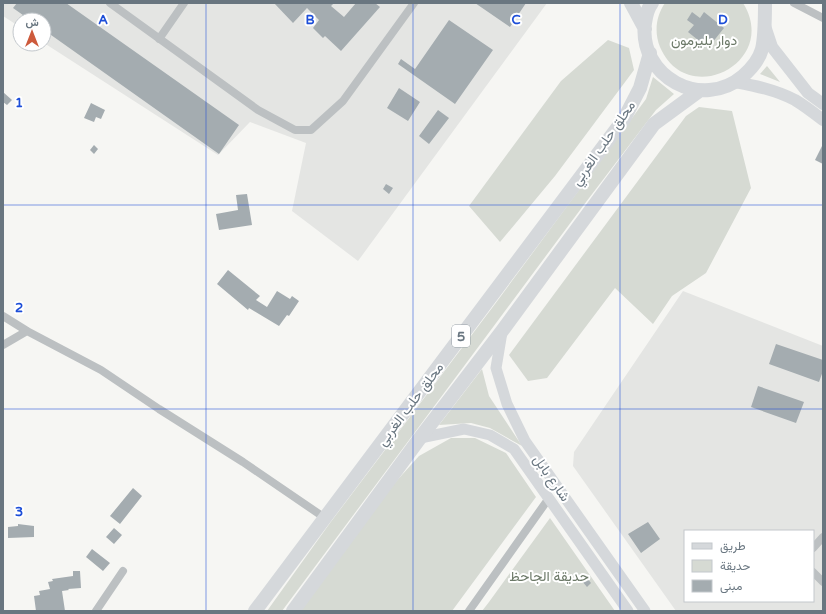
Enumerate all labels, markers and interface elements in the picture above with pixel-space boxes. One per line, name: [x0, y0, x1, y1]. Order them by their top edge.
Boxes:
north arrow: [12, 12, 52, 52]
text: A: [98, 12, 108, 28]
text: B: [305, 12, 315, 28]
text: C: [511, 12, 521, 28]
text: D: [718, 12, 728, 28]
text: ش: [25, 16, 39, 29]
park label: دوار بليرمون: [671, 32, 737, 49]
text: 1: [15, 95, 23, 111]
street label: محلق حلب الغربي: [568, 97, 642, 191]
text: 2: [15, 300, 23, 316]
road number: 5: [452, 325, 470, 347]
street label: محلق حلب الغربي: [373, 359, 450, 451]
street label: شارع بابل: [528, 452, 574, 506]
text: 3: [15, 504, 23, 520]
legend: [684, 530, 814, 602]
text: طريق: [720, 539, 746, 554]
text: حديقة: [720, 559, 750, 573]
park label: حديقة الجاحظ: [509, 568, 589, 585]
text: مبنى: [720, 579, 742, 594]

